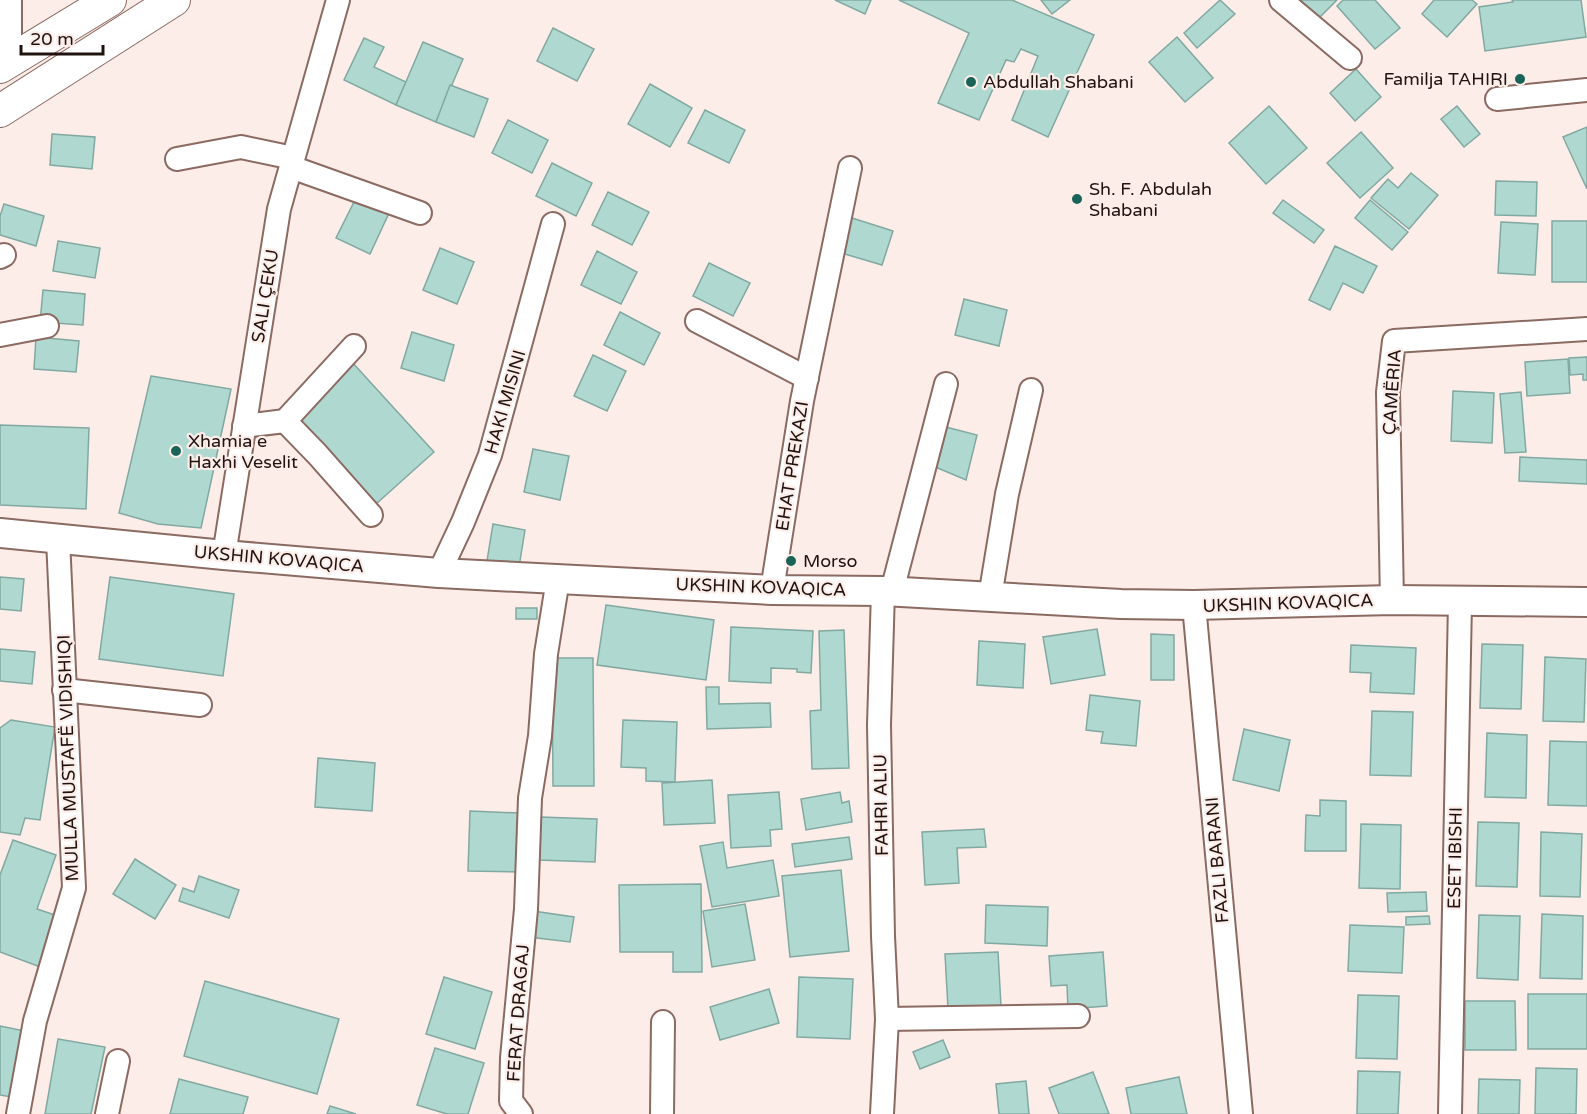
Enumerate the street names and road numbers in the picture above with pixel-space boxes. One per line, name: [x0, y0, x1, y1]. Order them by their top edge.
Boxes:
street label: SALI ÇEKU: [247, 248, 283, 344]
street label: HAKI MISINI: [480, 347, 530, 457]
street label: ÇAMËRIA: [1378, 348, 1406, 436]
street label: EHAT PREKAZI: [771, 400, 813, 532]
street label: UKSHIN KOVAQICA: [193, 541, 365, 577]
street label: UKSHIN KOVAQICA: [675, 573, 847, 601]
street label: UKSHIN KOVAQICA: [1202, 589, 1374, 617]
street label: MULLA MUSTAFË VIDISHIQI: [53, 634, 83, 882]
street label: FAHRI ALIU: [869, 754, 893, 856]
street label: FAZLI BARANI: [1201, 796, 1233, 924]
street label: ESET IBISHI: [1443, 807, 1467, 909]
street label: FERAT DRAGAJ: [502, 943, 534, 1083]

